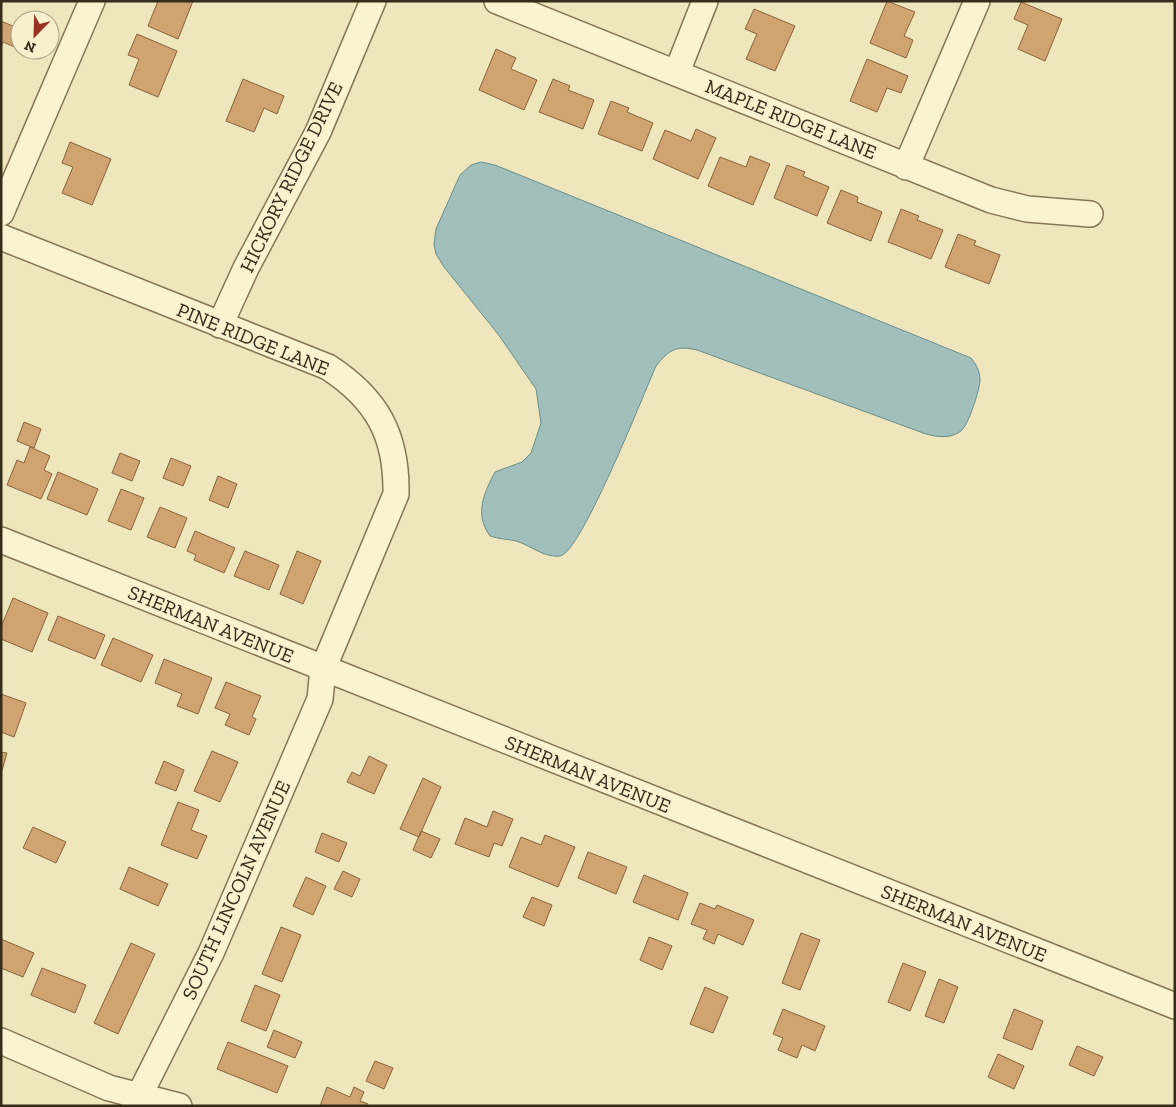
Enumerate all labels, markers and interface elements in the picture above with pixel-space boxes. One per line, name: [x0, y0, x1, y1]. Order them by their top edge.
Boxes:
north arrow: [10, 10, 60, 60]
text: N: [22, 36, 38, 56]
street label: MAPLE RIDGE LANE: [702, 74, 880, 164]
street label: HICKORY RIDGE DRIVE: [234, 78, 348, 276]
street label: PINE RIDGE LANE: [173, 297, 333, 381]
street label: SHERMAN AVENUE: [125, 580, 297, 668]
street label: SHERMAN AVENUE: [502, 730, 674, 818]
street label: SOUTH LINCOLN AVENUE: [177, 777, 295, 1003]
street label: SHERMAN AVENUE: [878, 879, 1050, 967]

